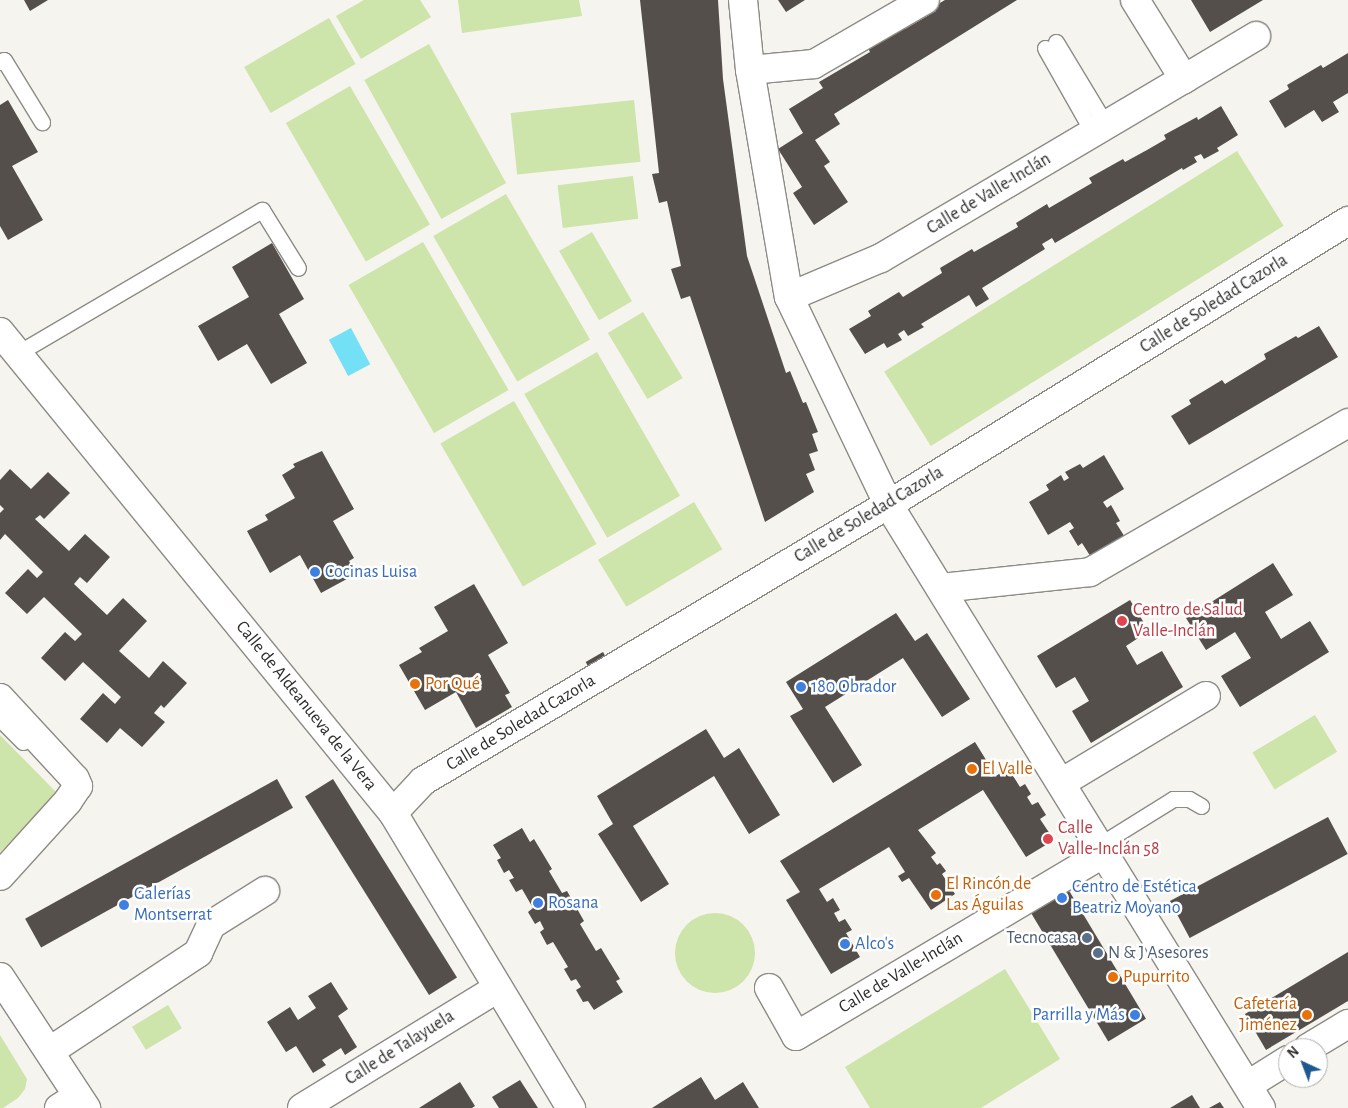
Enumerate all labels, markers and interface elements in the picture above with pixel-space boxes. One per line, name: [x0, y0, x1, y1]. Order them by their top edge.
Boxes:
street label: Calle de Valle-Inclán: [923, 148, 1055, 240]
street label: Calle de Soledad Cazorla: [1136, 250, 1292, 358]
street label: Calle de Soledad Cazorla: [791, 462, 947, 568]
place label: Cocinas Luisa: [325, 561, 417, 583]
marker: Cocinas Luisa: [309, 566, 321, 578]
place label: Centro de Salud Valle-Inclán: [1133, 600, 1243, 642]
marker: Centro de Salud Valle-Inclán: [1115, 614, 1129, 628]
street label: Calle de Aldeanueva de la Vera: [231, 617, 381, 795]
street label: Calle de Soledad Cazorla: [443, 670, 599, 776]
place label: Por Qué: [425, 673, 480, 695]
place label: 180 Obrador: [811, 676, 896, 698]
marker: Por Qué: [409, 678, 421, 690]
marker: 180 Obrador: [795, 681, 807, 693]
place label: El Valle: [982, 758, 1033, 780]
marker: El Valle: [966, 763, 978, 775]
place label: Calle Valle-Inclán 58: [1058, 818, 1159, 861]
marker: Calle Valle-Inclán 58: [1042, 833, 1054, 845]
place label: El Rincón de Las Águilas: [946, 874, 1031, 916]
place label: Centro de Estética Beatriz Moyano: [1072, 877, 1197, 920]
place label: Galerías Montserrat: [134, 884, 212, 926]
marker: El Rincón de Las Águilas: [930, 889, 942, 901]
place label: Rosana: [548, 892, 599, 914]
marker: Centro de Estética Beatriz Moyano: [1056, 892, 1068, 904]
marker: Rosana: [532, 897, 544, 909]
marker: Galerías Montserrat: [118, 899, 130, 911]
street label: Calle de Valle-Inclán: [835, 927, 967, 1019]
place label: Tecnocasa: [1006, 927, 1077, 949]
marker: Tecnocasa: [1081, 932, 1093, 944]
place label: Alco's: [855, 933, 894, 955]
marker: Alco's: [839, 938, 851, 950]
place label: N & J Asesores: [1108, 942, 1209, 964]
marker: N & J Asesores: [1092, 947, 1104, 959]
place label: Pupurrito: [1123, 966, 1190, 988]
marker: Pupurrito: [1107, 971, 1119, 983]
place label: Cafetería Jiménez: [1234, 994, 1297, 1036]
place label: Parrilla y Más: [1032, 1004, 1125, 1026]
street label: Calle de Talayuela: [341, 1006, 459, 1090]
marker: Parrilla y Más: [1129, 1009, 1141, 1021]
marker: Cafetería Jiménez: [1301, 1009, 1313, 1021]
north arrow: [1278, 1038, 1328, 1088]
text: N: [1285, 1044, 1302, 1061]

